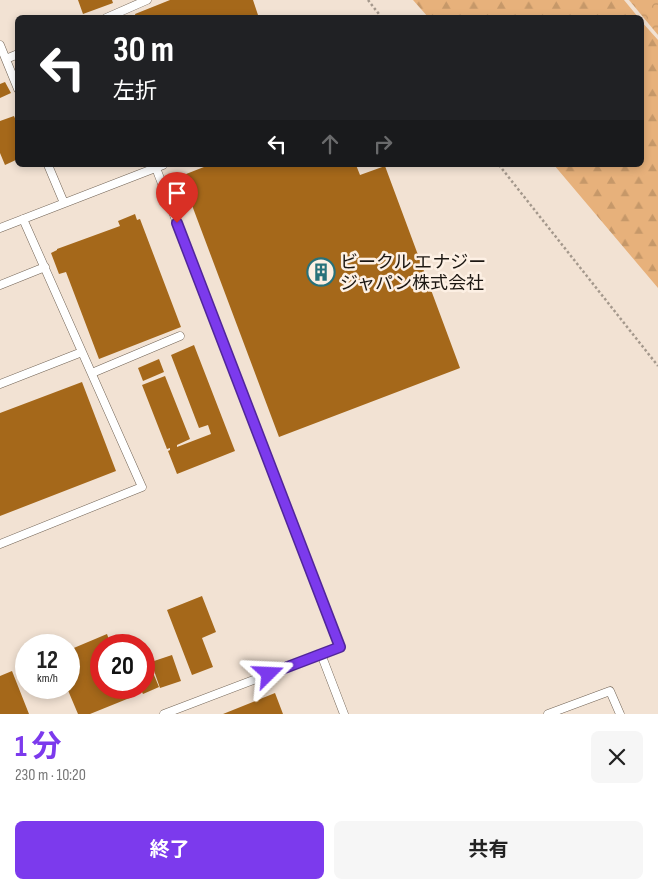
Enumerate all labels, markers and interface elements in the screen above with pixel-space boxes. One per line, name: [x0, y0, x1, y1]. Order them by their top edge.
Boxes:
text: 30 m: [113, 29, 174, 72]
icon: left: [30, 35, 95, 100]
text: 左折: [113, 78, 157, 105]
icon: left: [263, 130, 291, 158]
icon: ahead: [316, 130, 344, 158]
icon: right: [369, 130, 397, 158]
pin: [156, 172, 198, 223]
icon: arrive: [163, 179, 191, 207]
place label: ビークル エナジー ジャパン株式会社: [340, 252, 486, 294]
building icon: ビークル エナジー ジャパン株式会社: [306, 257, 336, 287]
speed limit sign: 20: [90, 634, 155, 699]
text: 12: [37, 645, 58, 676]
position arrow: [242, 647, 294, 699]
text: km/h: [37, 671, 58, 686]
text: 1 分: [15, 729, 61, 765]
button: close: [591, 731, 643, 783]
text: 230 m · 10:20: [15, 766, 86, 785]
button: 終了: [15, 821, 324, 879]
button: 共有: [334, 821, 643, 879]

